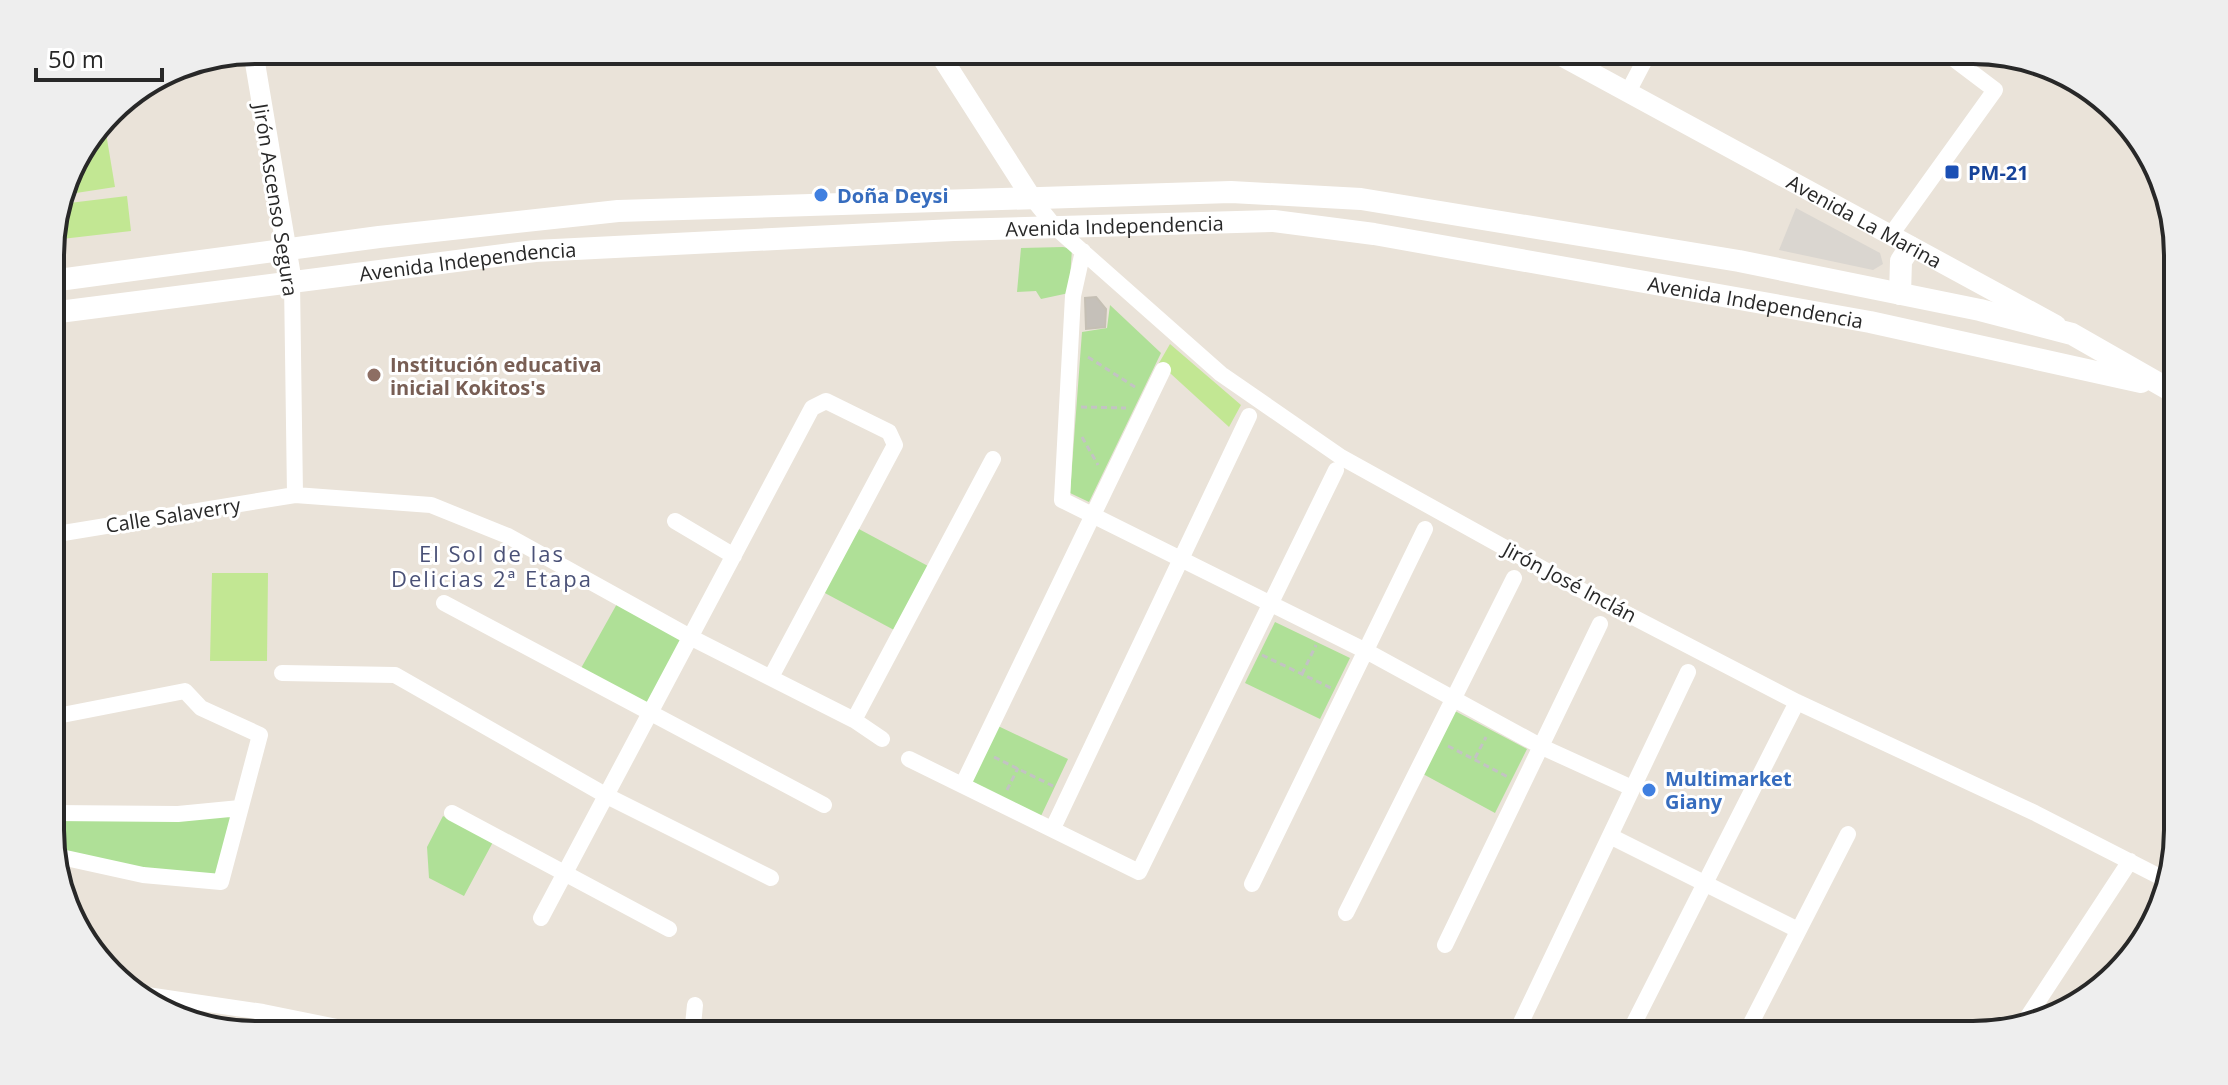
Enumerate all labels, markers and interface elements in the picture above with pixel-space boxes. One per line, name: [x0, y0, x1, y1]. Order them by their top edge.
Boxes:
scale bar: [36, 32, 162, 82]
text: 50 m: [48, 42, 104, 75]
street label: Jirón Ascenso Segura: [247, 100, 305, 298]
place label: PM-21: [1968, 159, 2029, 186]
marker: PM-21: [1943, 163, 1961, 181]
street label: Avenida La Marina: [1782, 168, 1947, 274]
place label: Doña Deysi: [837, 182, 949, 209]
marker: Doña Deysi: [812, 186, 830, 204]
street label: Avenida Independencia: [1005, 209, 1224, 242]
street label: Avenida Independencia: [358, 235, 577, 287]
street label: Avenida Independencia: [1646, 269, 1865, 334]
place label: Institución educativa inicial Kokitos's: [390, 351, 602, 401]
marker: Institución educativa inicial Kokitos's: [365, 366, 383, 384]
street label: Calle Salaverry: [104, 491, 243, 539]
street label: Jirón José Inclán: [1497, 535, 1641, 628]
district label: El Sol de las Delicias 2ª Etapa: [391, 538, 593, 593]
place label: Multimarket Giany: [1665, 765, 1792, 815]
marker: Multimarket Giany: [1640, 781, 1658, 799]

